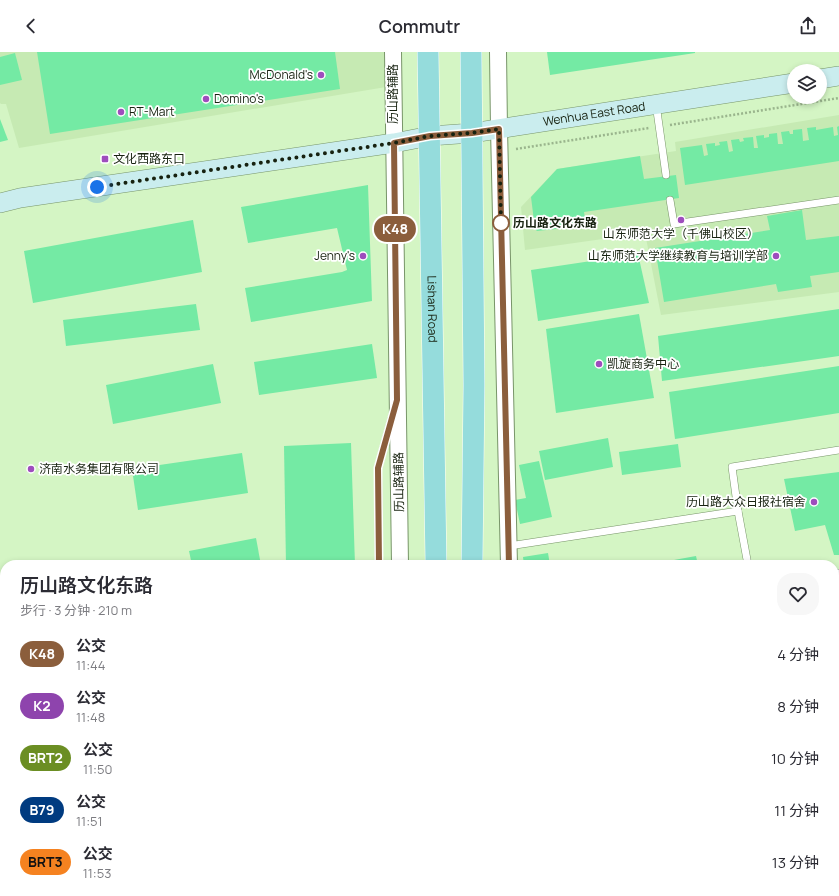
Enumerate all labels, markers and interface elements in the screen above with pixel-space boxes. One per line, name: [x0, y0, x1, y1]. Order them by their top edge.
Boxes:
text: Commutr: [379, 14, 460, 38]
icon: back: [20, 15, 42, 37]
icon: share: [797, 15, 819, 37]
street label: 历山路辅路: [384, 64, 401, 124]
map controls: [787, 64, 827, 104]
button: layers: [787, 64, 827, 104]
place label: McDonald's: [250, 66, 313, 83]
marker: McDonald's: [316, 70, 326, 80]
place label: Domino's: [214, 90, 264, 107]
marker: Domino's: [201, 94, 211, 104]
street label: Wenhua East Road: [542, 97, 646, 130]
place label: RT-Mart: [129, 103, 175, 120]
marker: RT-Mart: [116, 107, 126, 117]
place label: 文化西路东口: [113, 150, 185, 167]
marker: 文化西路东口: [100, 154, 110, 164]
your location: [87, 177, 107, 197]
marker: 历山路文化东路: [492, 214, 510, 232]
place label: 历山路文化东路: [513, 214, 597, 231]
marker: 山东师范大学（千佛山校区）: [676, 215, 686, 225]
line badge: K48: [372, 216, 418, 242]
text: K48: [382, 219, 408, 238]
place label: 山东师范大学（千佛山校区）: [603, 225, 759, 242]
place label: Jenny's: [314, 247, 355, 264]
place label: 山东师范大学继续教育与培训学部: [588, 247, 768, 264]
marker: Jenny's: [358, 251, 368, 261]
marker: 山东师范大学继续教育与培训学部: [771, 251, 781, 261]
street label: Lishan Road: [423, 275, 442, 343]
place label: 凯旋商务中心: [607, 355, 679, 372]
marker: 凯旋商务中心: [594, 359, 604, 369]
street label: 历山路辅路: [389, 452, 408, 512]
place label: 济南水务集团有限公司: [39, 460, 159, 477]
marker: 济南水务集团有限公司: [26, 464, 36, 474]
place label: 历山路大众日报社宿舍: [686, 493, 806, 510]
marker: 历山路大众日报社宿舍: [809, 497, 819, 507]
text: 历山路文化东路: [20, 572, 153, 598]
button: heart: [777, 573, 819, 615]
text: 步行 · 3 分钟 · 210 m: [20, 601, 132, 619]
text: 公交: [76, 635, 106, 656]
text: K48: [29, 644, 55, 663]
text: 4 分钟: [777, 644, 819, 665]
text: 11:44: [76, 656, 105, 674]
text: 公交: [76, 687, 106, 708]
text: K2: [33, 696, 51, 715]
text: 8 分钟: [777, 696, 819, 717]
text: 11:48: [76, 708, 105, 726]
text: 公交: [83, 739, 113, 760]
text: BRT2: [28, 748, 63, 767]
text: 10 分钟: [771, 748, 819, 769]
text: 11:50: [83, 760, 112, 778]
text: 公交: [76, 791, 106, 812]
text: B79: [29, 800, 55, 819]
text: 11 分钟: [774, 800, 819, 821]
text: 11:51: [76, 812, 103, 830]
text: 公交: [83, 843, 113, 864]
text: BRT3: [28, 852, 63, 871]
text: 13 分钟: [772, 852, 819, 873]
text: 11:53: [83, 864, 111, 882]

